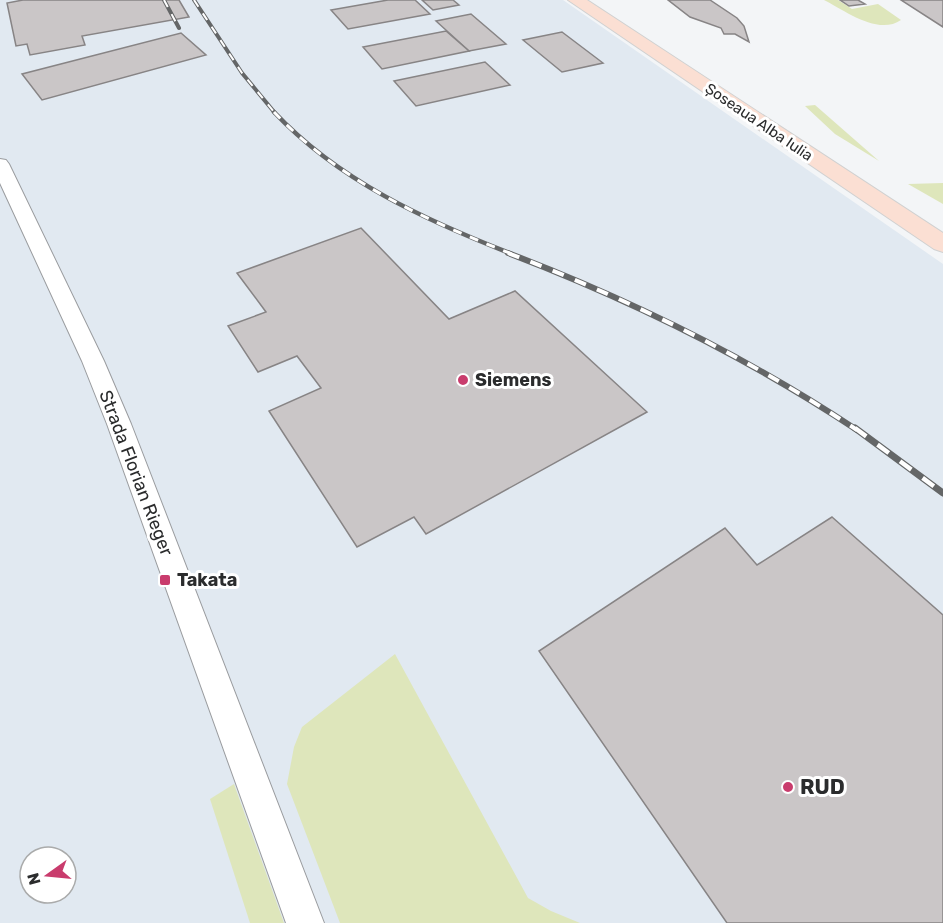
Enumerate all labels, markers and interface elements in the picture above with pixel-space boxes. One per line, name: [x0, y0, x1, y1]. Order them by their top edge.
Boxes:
street label: Șoseaua Alba Iulia: [702, 79, 816, 165]
place label: Siemens: [475, 369, 552, 391]
marker: Siemens: [456, 373, 470, 387]
street label: Strada Florian Rieger: [94, 387, 178, 559]
place label: Takata: [177, 569, 237, 591]
marker: Takata: [158, 573, 172, 587]
place label: RUD: [800, 774, 845, 799]
marker: RUD: [781, 780, 795, 794]
north arrow: [18, 845, 78, 905]
text: N: [23, 871, 45, 887]

